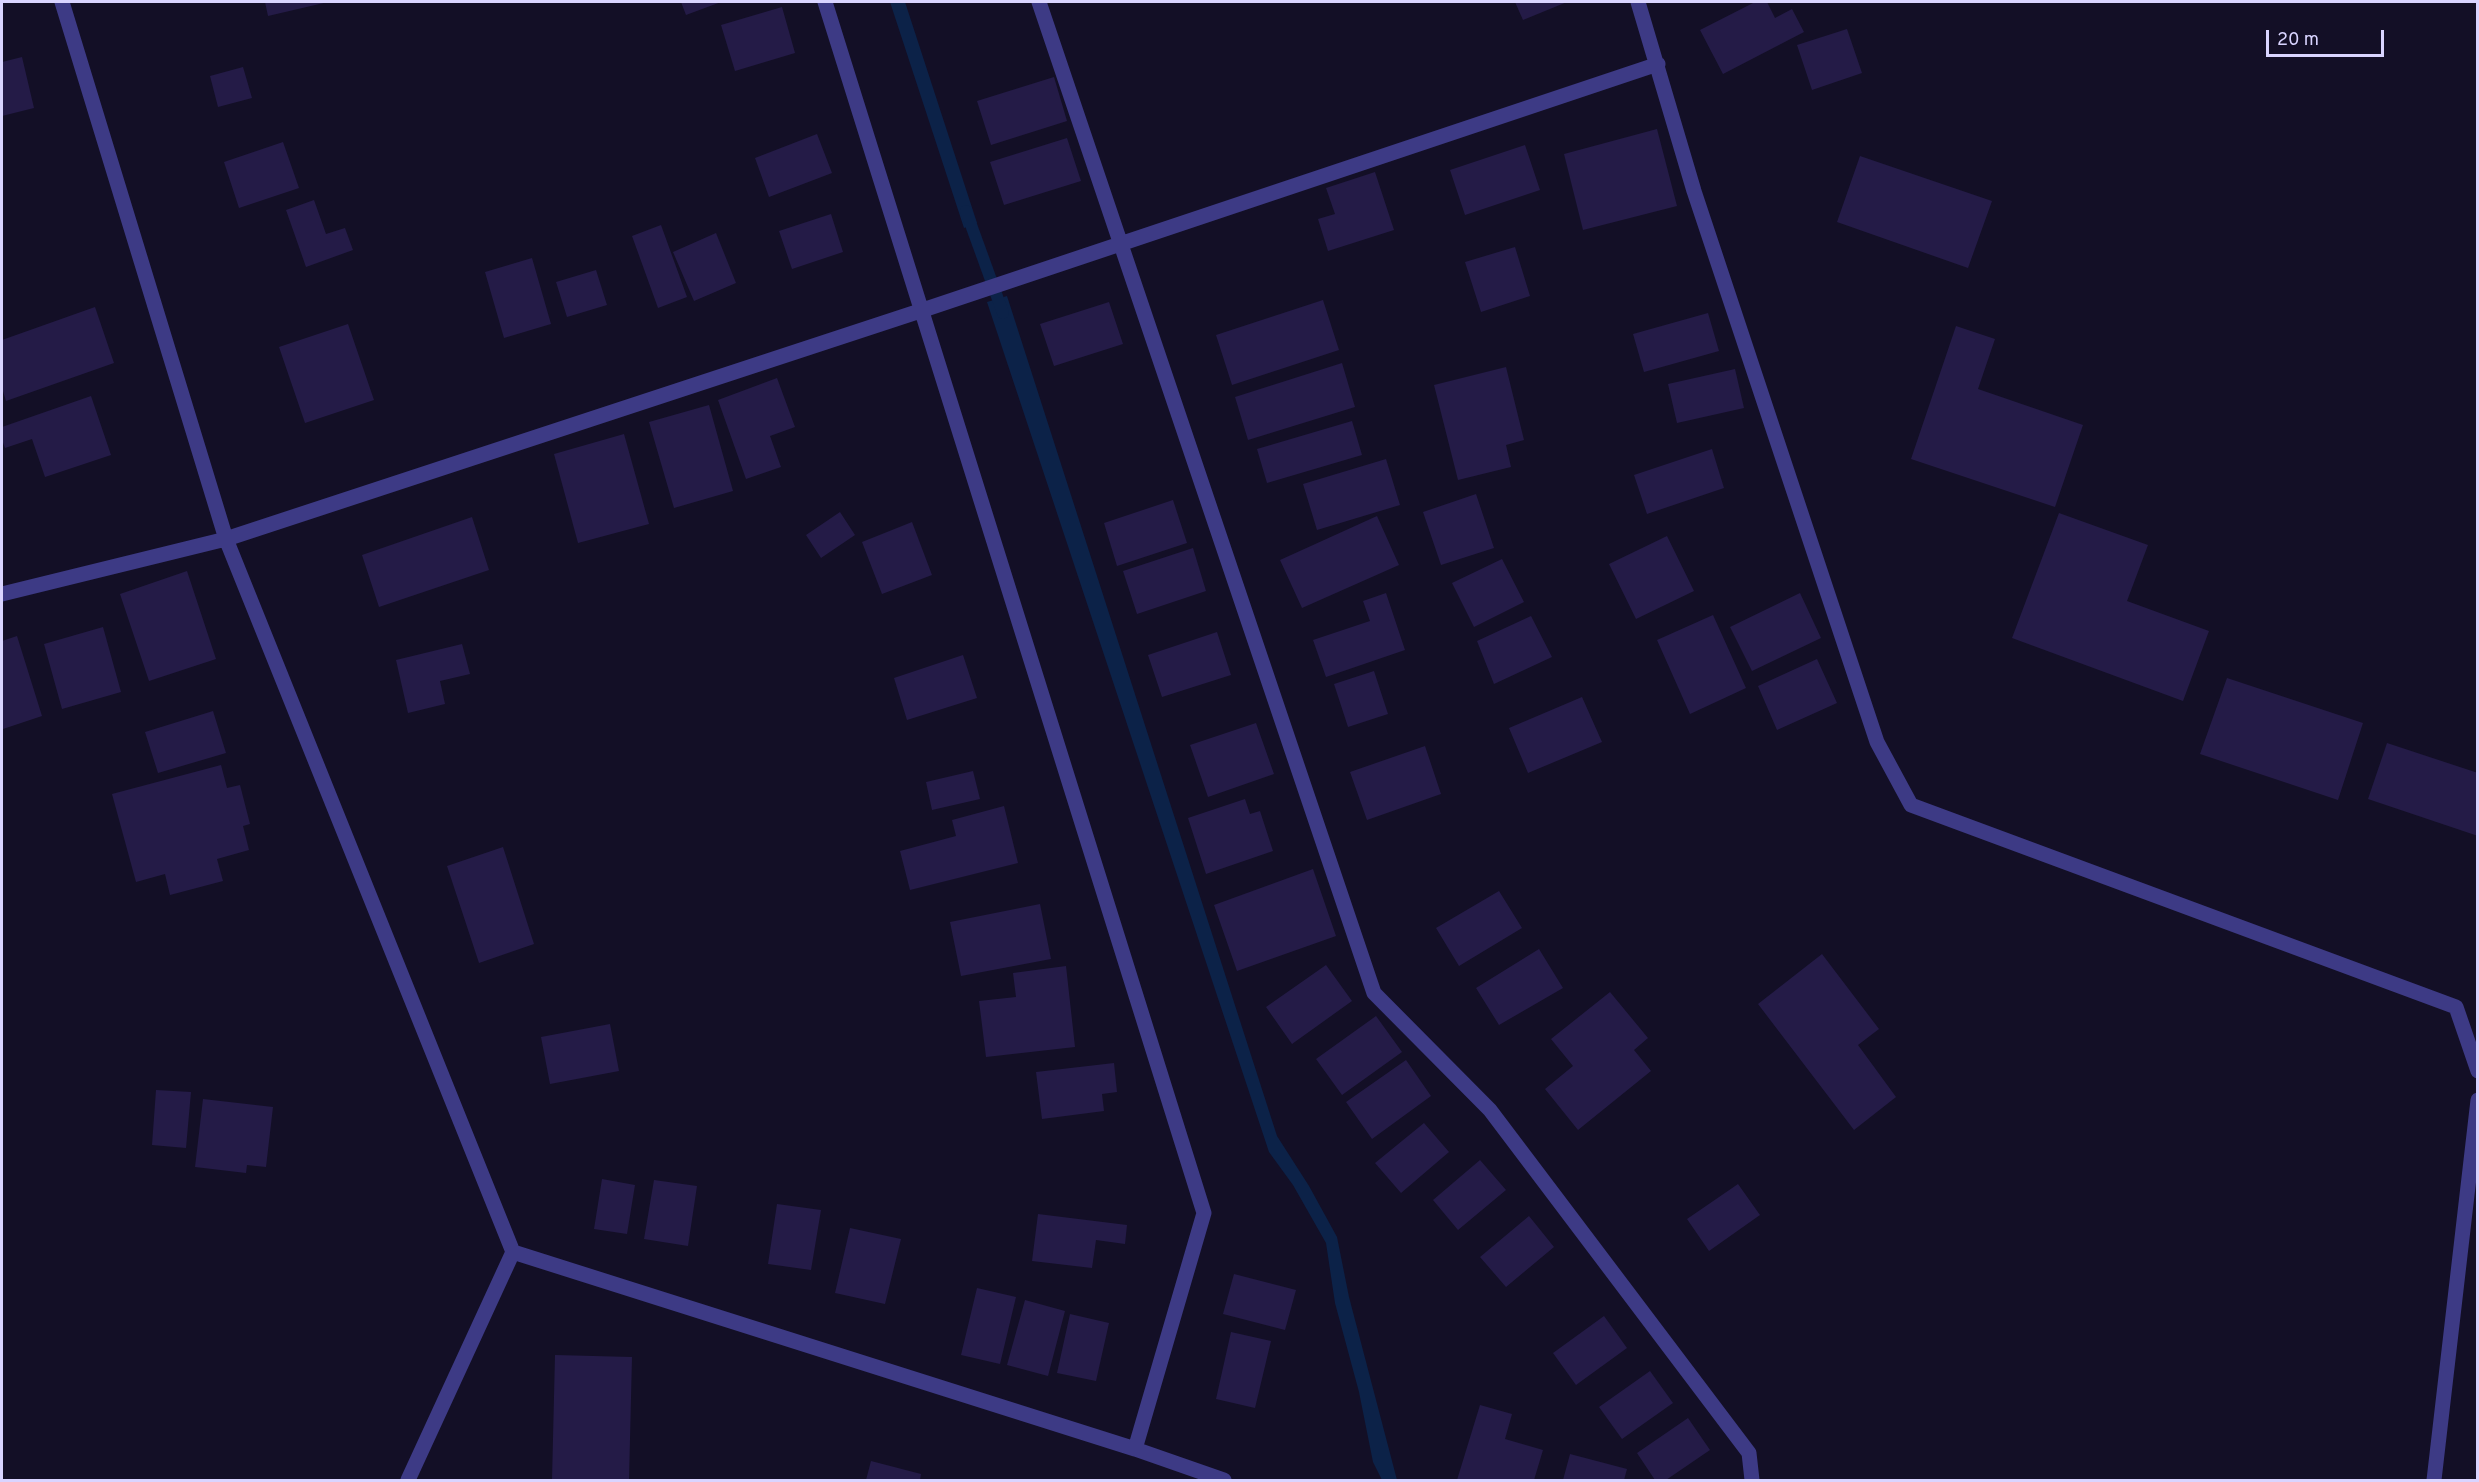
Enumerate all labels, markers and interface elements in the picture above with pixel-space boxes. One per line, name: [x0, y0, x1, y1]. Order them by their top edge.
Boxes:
scale bar: [2269, 18, 2388, 56]
text: 20 m: [2277, 29, 2319, 52]

